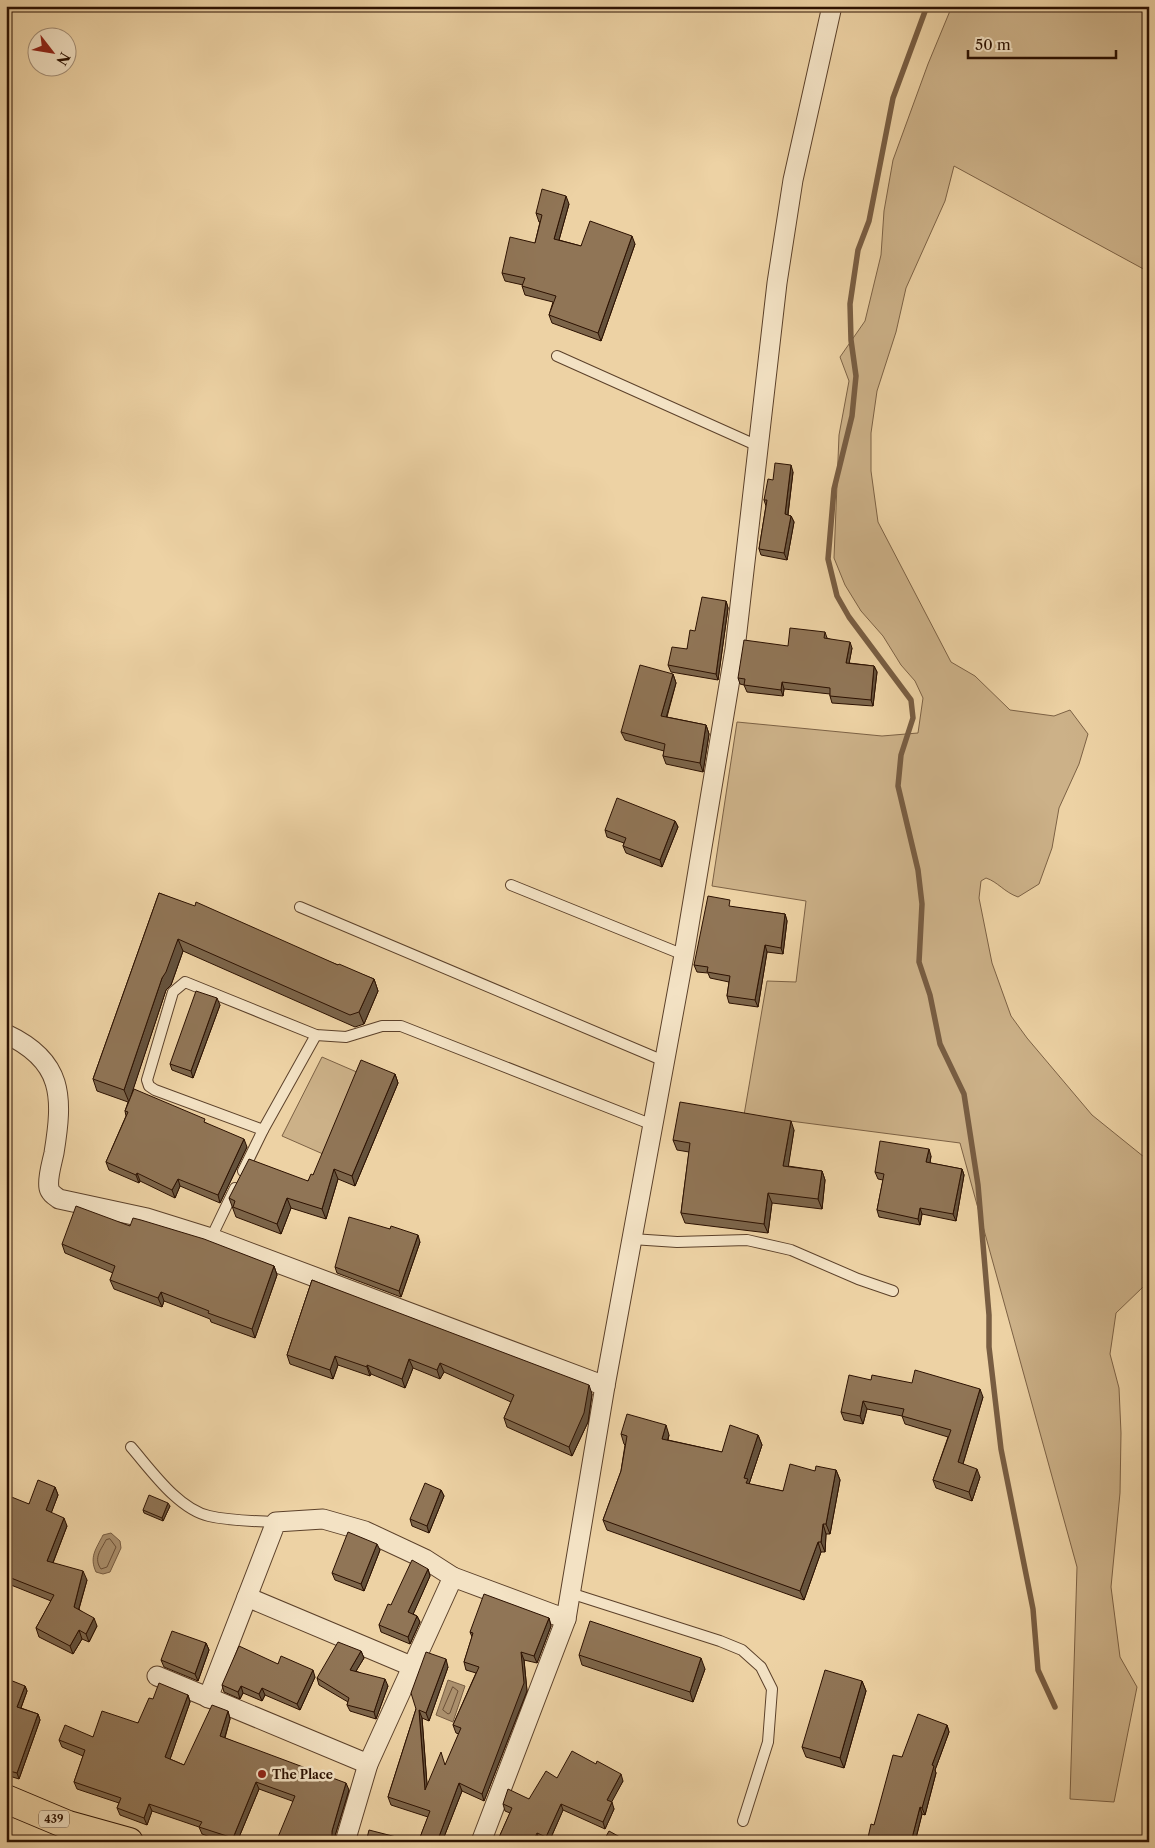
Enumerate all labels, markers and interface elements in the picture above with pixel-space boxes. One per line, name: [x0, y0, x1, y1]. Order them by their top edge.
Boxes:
north arrow: [28, 28, 78, 78]
scale bar: [968, 28, 1115, 60]
text: 50 m: [975, 35, 1011, 54]
text: N: [52, 49, 74, 69]
place label: The Place: [272, 1767, 333, 1782]
marker: The Place: [256, 1768, 268, 1780]
road number: 439: [39, 1810, 69, 1828]

